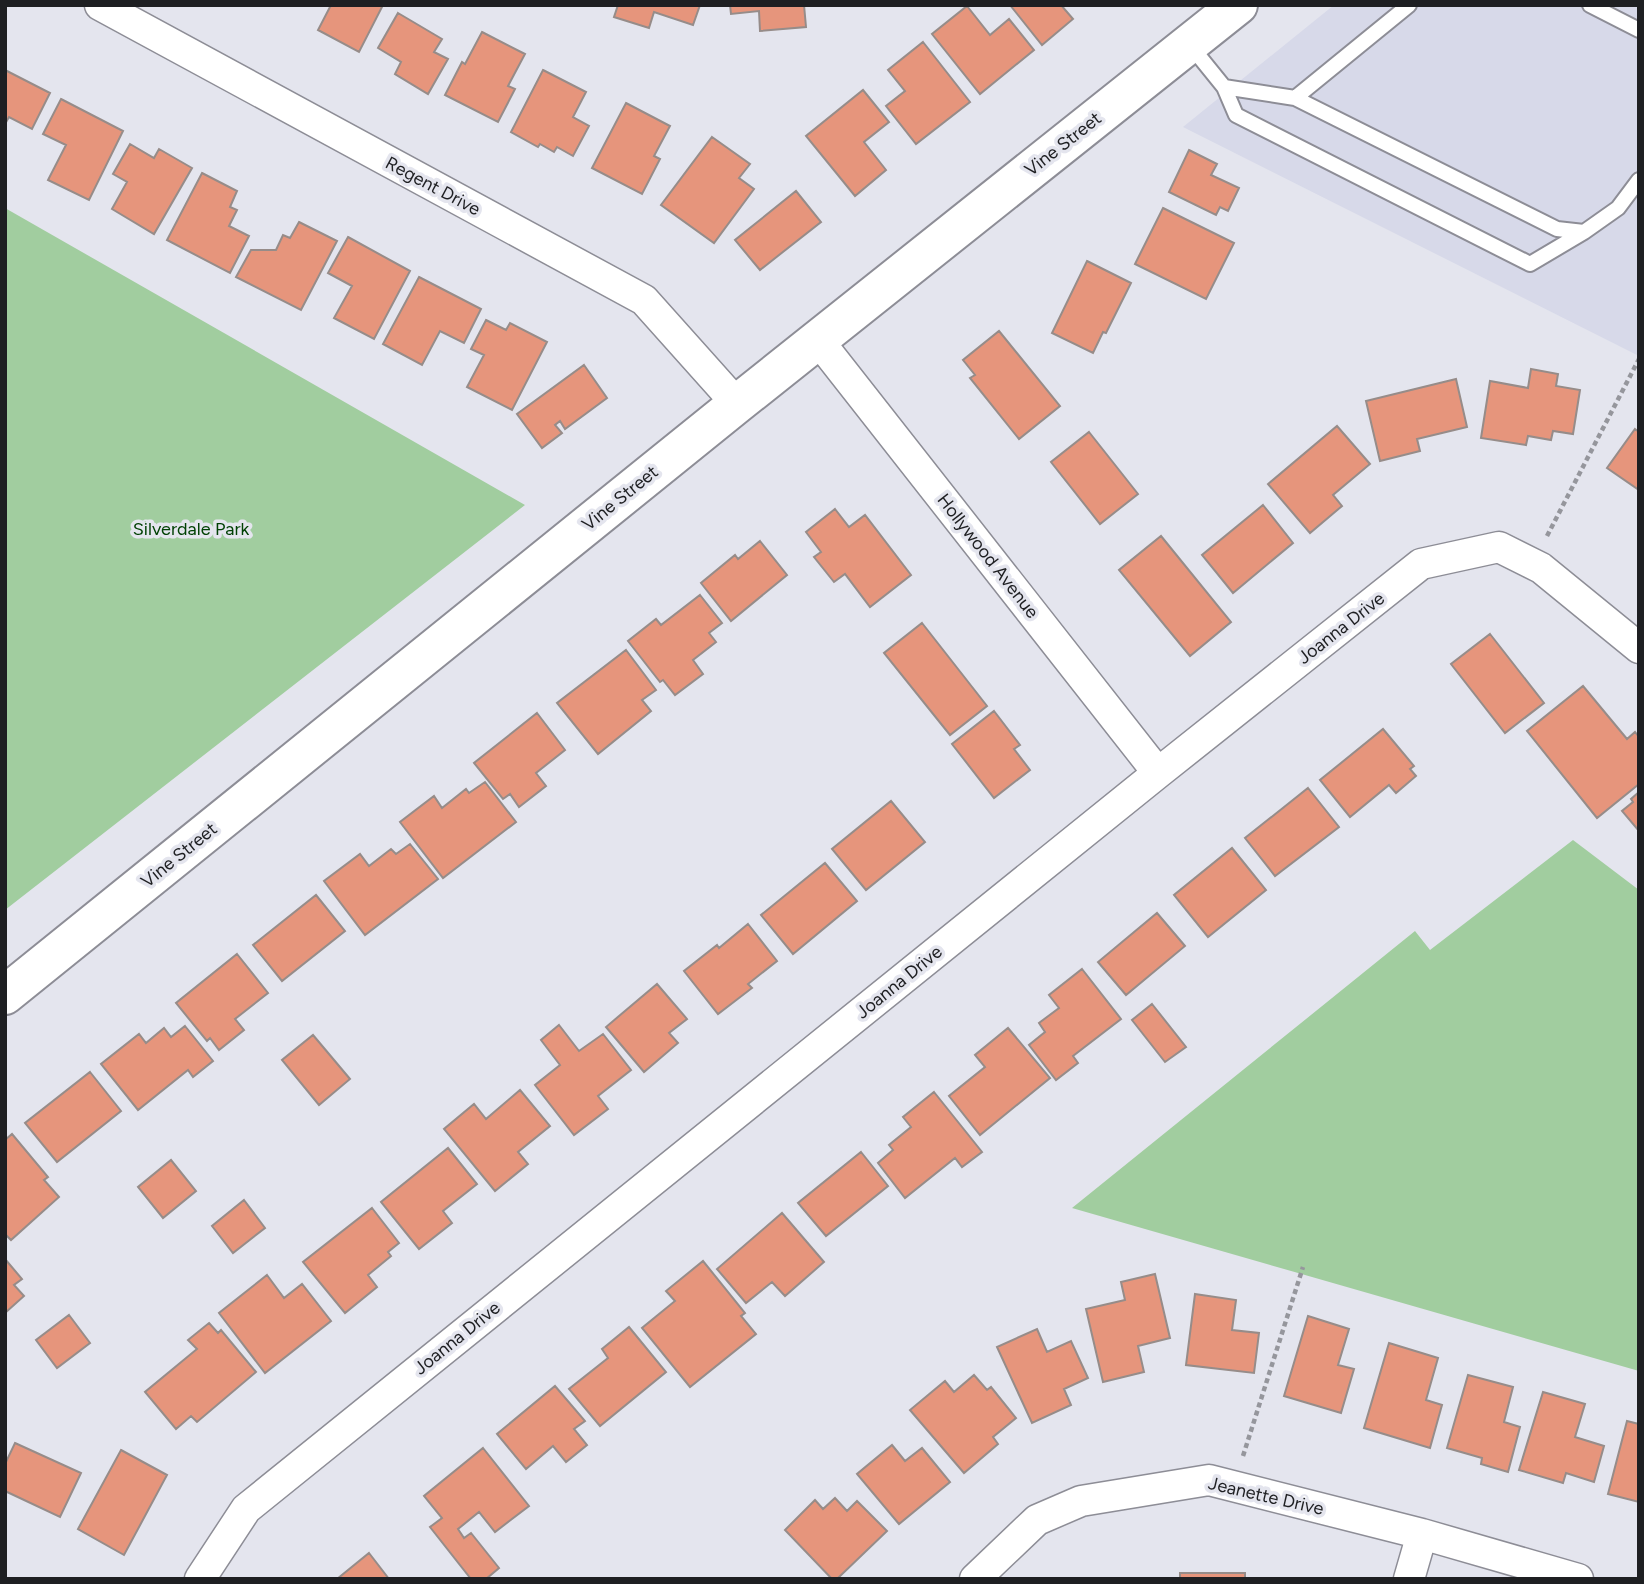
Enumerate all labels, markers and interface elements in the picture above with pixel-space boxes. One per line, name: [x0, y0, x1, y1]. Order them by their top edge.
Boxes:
street label: Vine Street: [1020, 107, 1106, 181]
street label: Regent Drive: [382, 152, 484, 220]
street label: Vine Street: [578, 461, 663, 535]
street label: Hollywood Avenue: [933, 489, 1044, 623]
park label: Silverdale Park: [133, 518, 249, 540]
street label: Joanna Drive: [1293, 587, 1389, 669]
street label: Vine Street: [137, 818, 222, 892]
street label: Joanna Drive: [852, 941, 947, 1023]
street label: Joanna Drive: [410, 1297, 505, 1379]
street label: Jeanette Drive: [1206, 1472, 1326, 1520]

